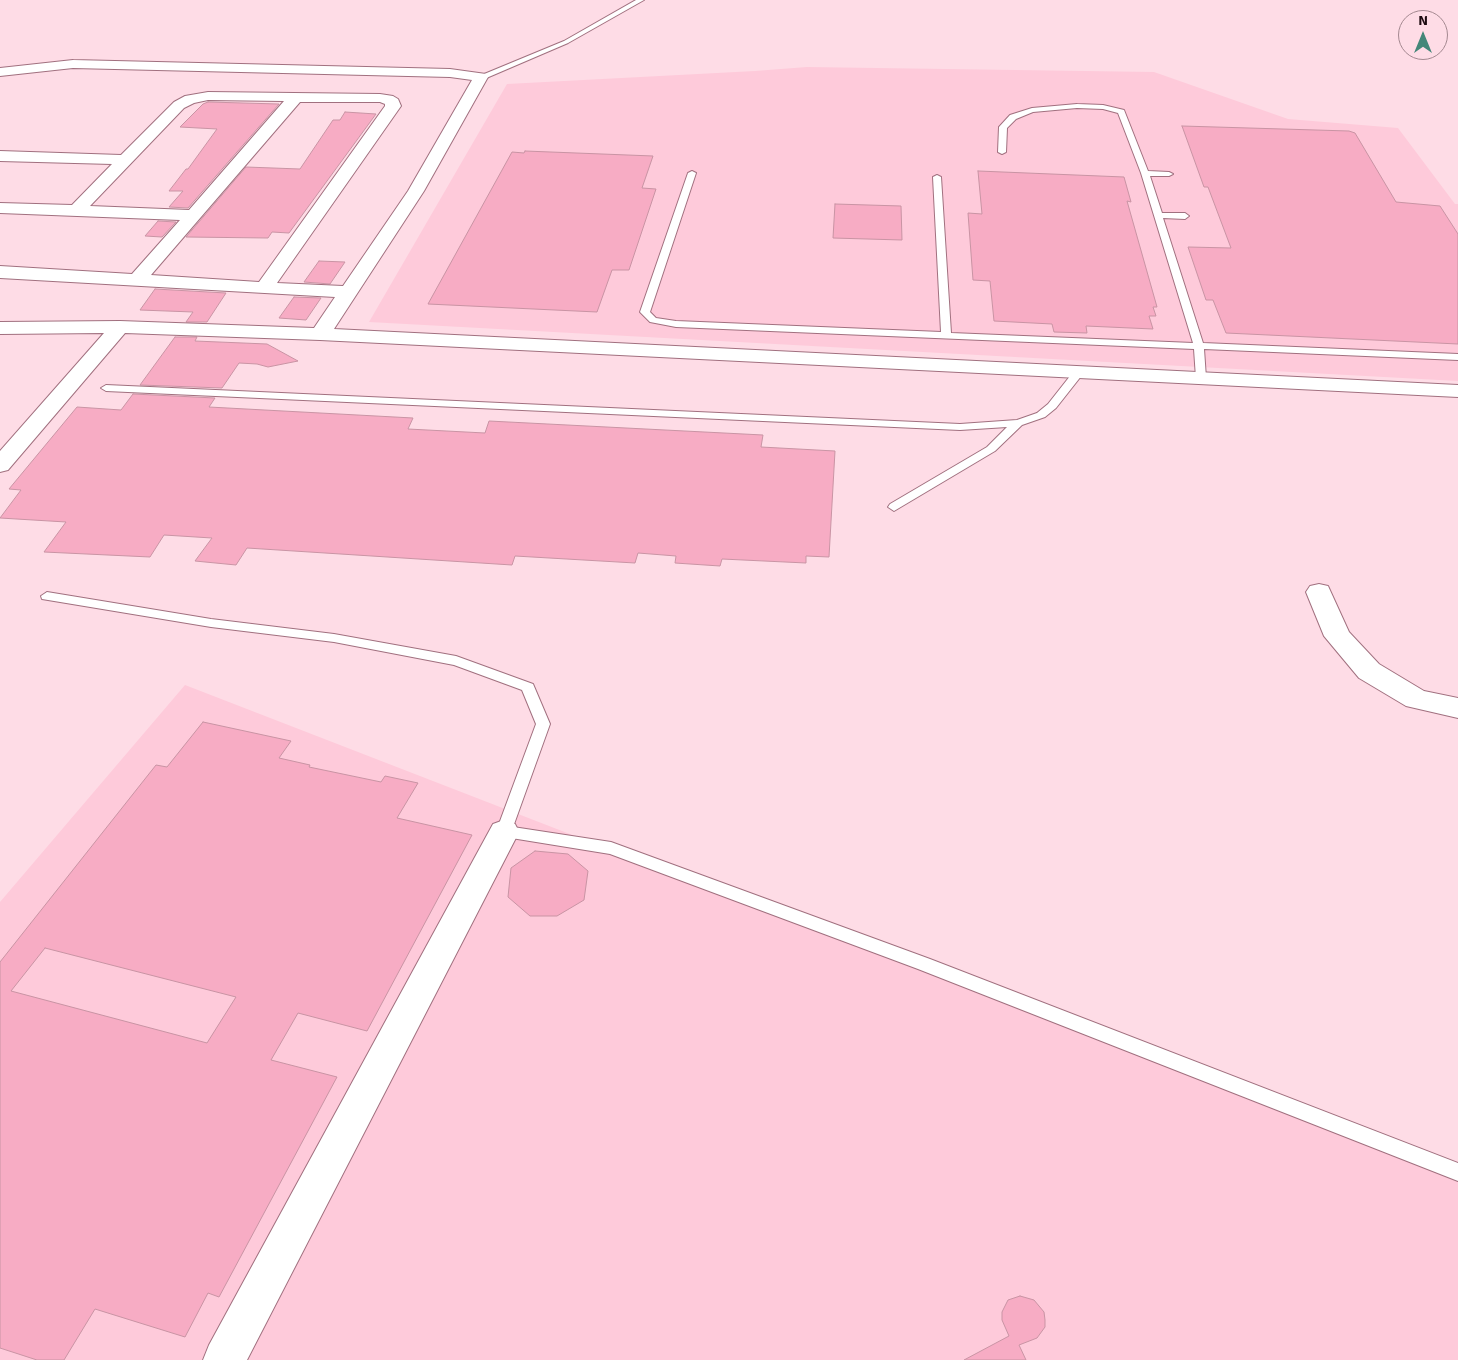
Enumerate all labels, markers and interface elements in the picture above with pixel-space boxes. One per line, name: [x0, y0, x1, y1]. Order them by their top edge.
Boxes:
north arrow: [1398, 10, 1448, 60]
text: N: [1418, 12, 1428, 29]

